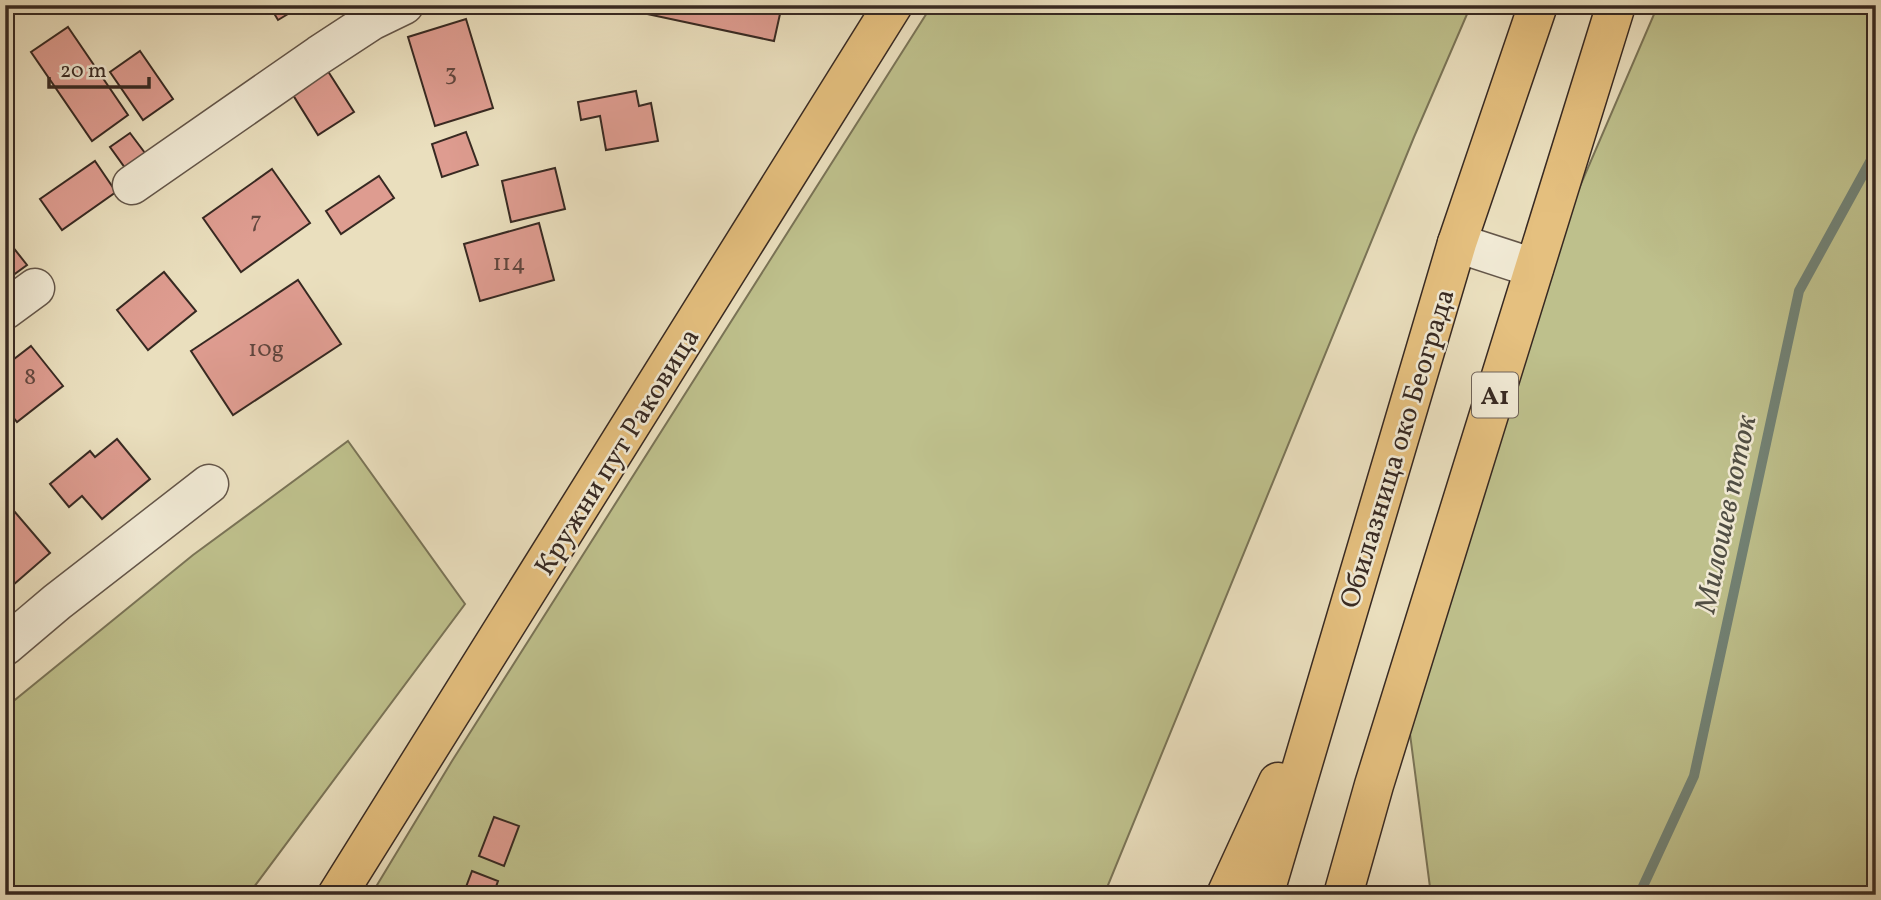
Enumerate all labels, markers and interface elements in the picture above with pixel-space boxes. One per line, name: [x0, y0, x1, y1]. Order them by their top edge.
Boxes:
scale bar: [49, 46, 149, 90]
text: 20 m: [60, 57, 106, 86]
house number: 3: [445, 57, 457, 91]
house number: 7: [250, 205, 262, 239]
house number: 114: [493, 247, 525, 281]
street label: Обилазница око Београда: [1331, 284, 1466, 613]
street label: Кружни пут Раковица: [526, 321, 710, 583]
house number: 10g: [248, 333, 284, 367]
house number: 8: [24, 361, 36, 395]
road number: A1: [1472, 372, 1518, 418]
water label: Милошев поток: [1685, 411, 1769, 618]

